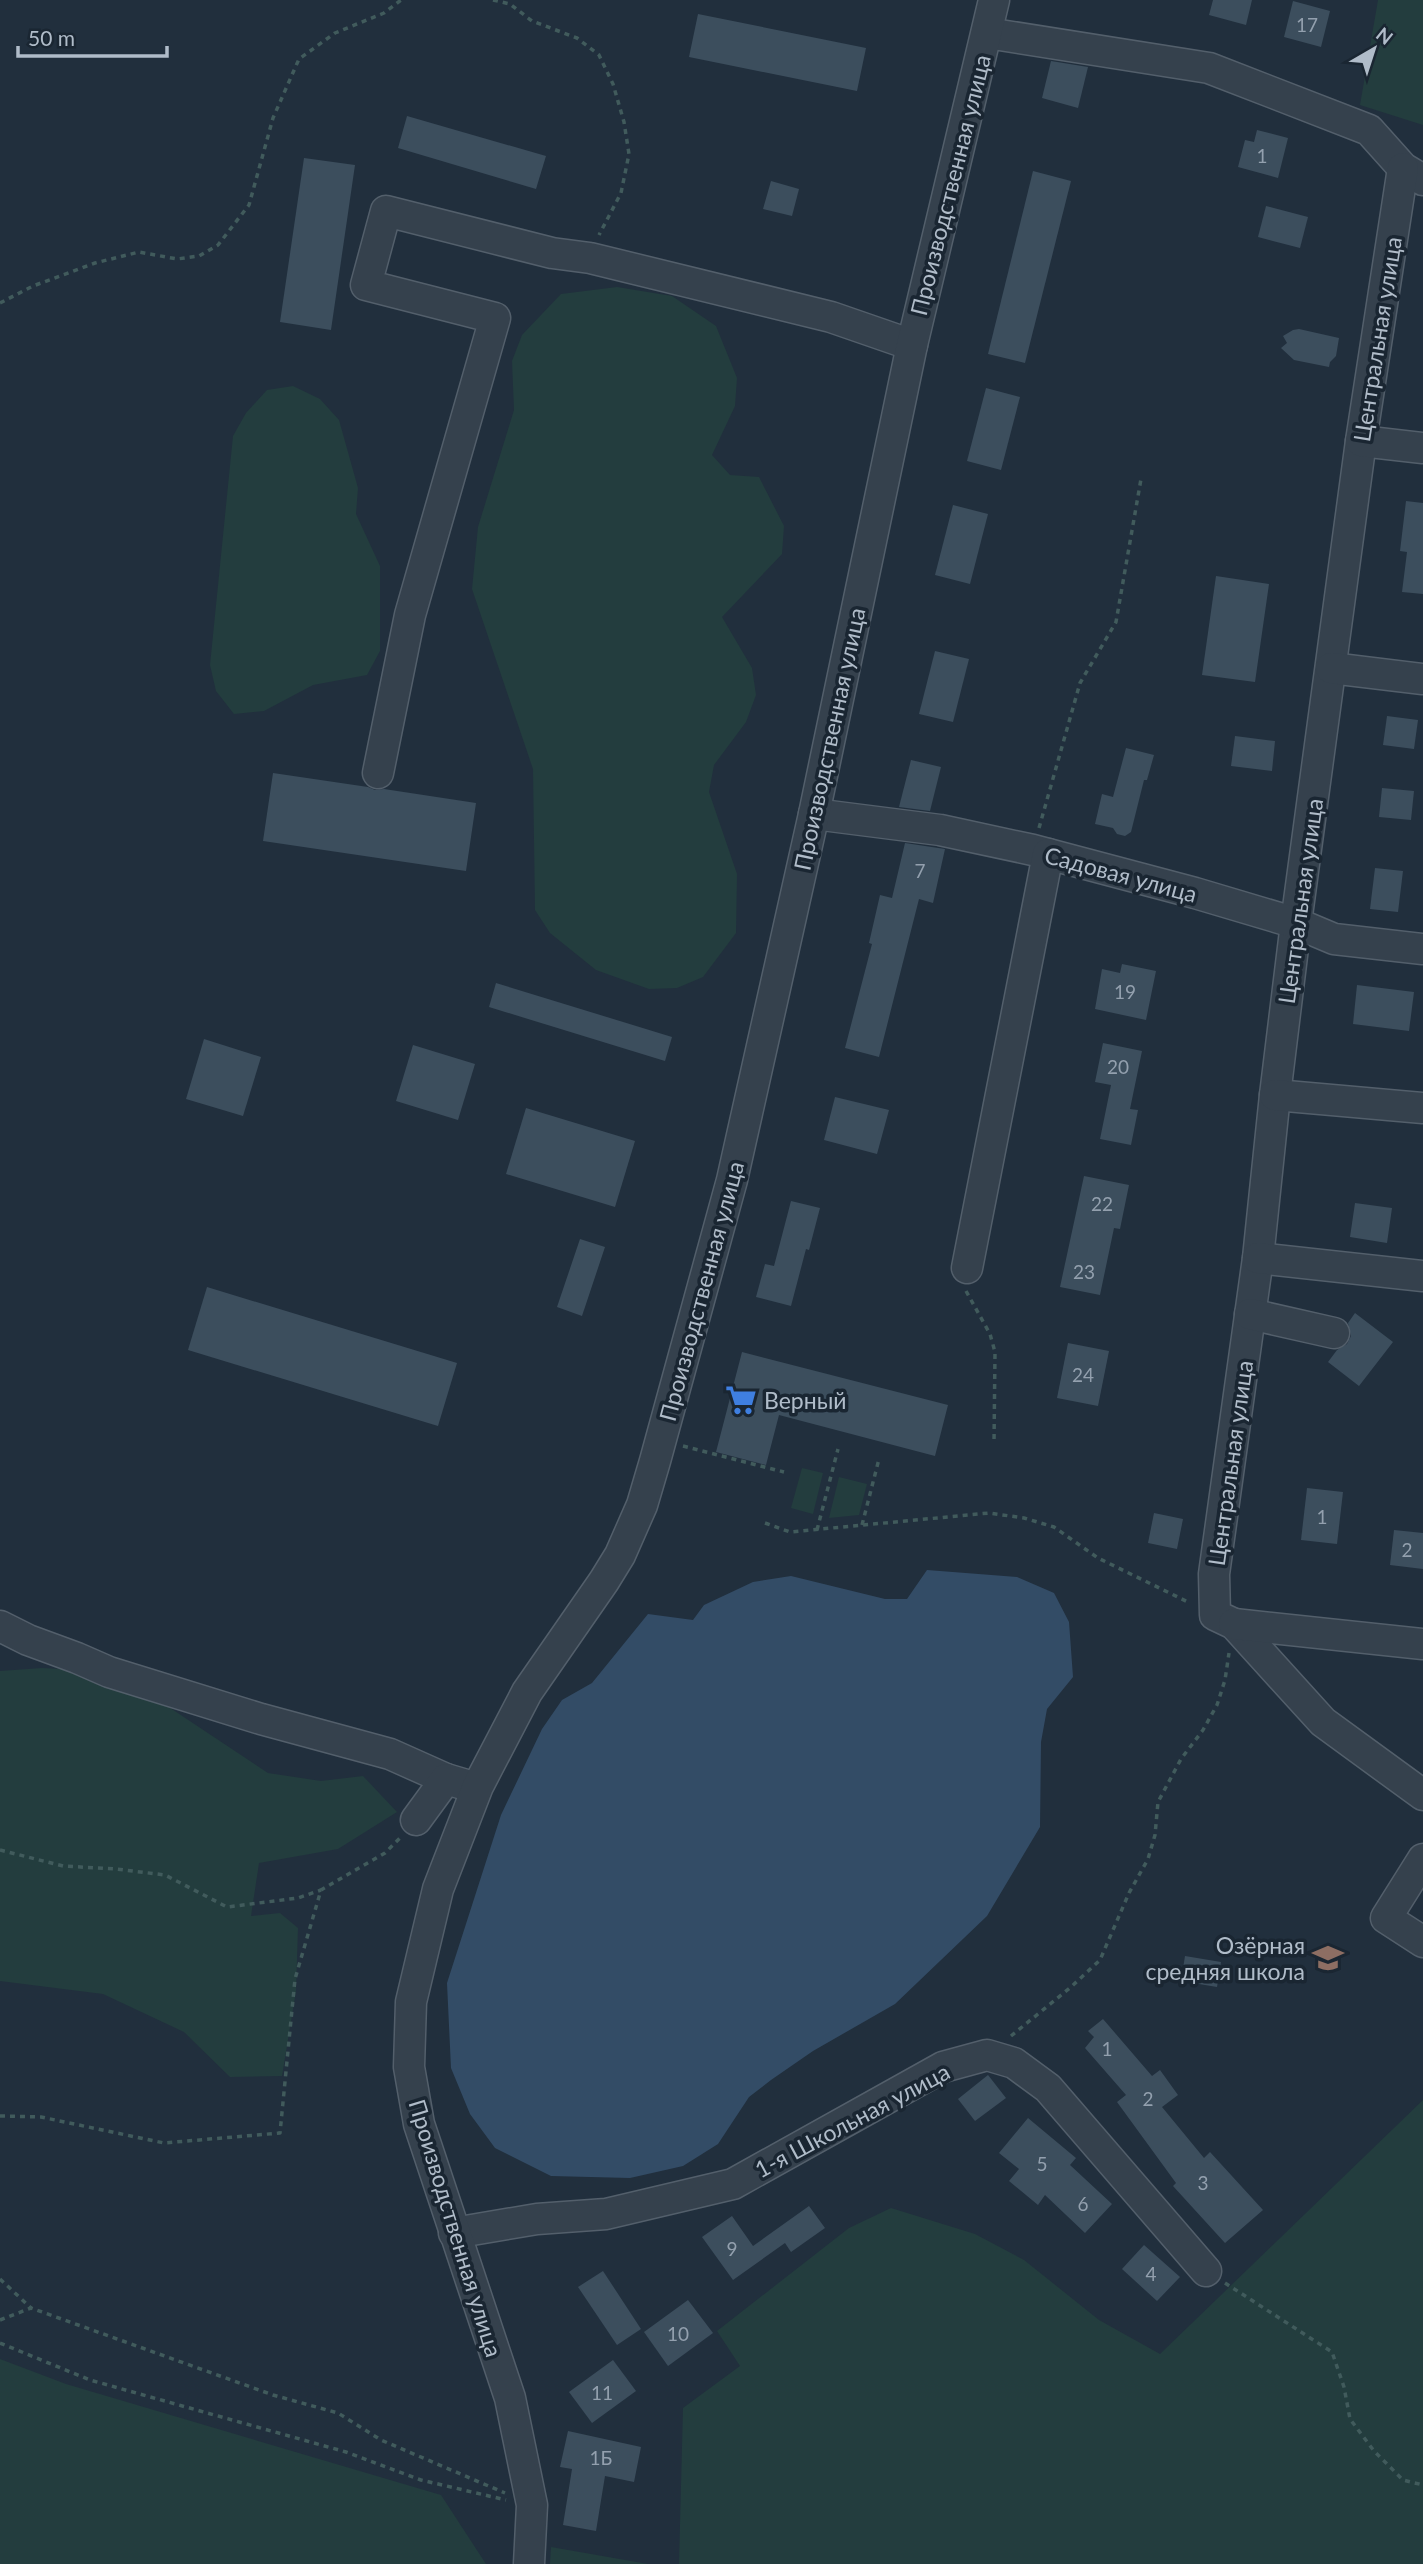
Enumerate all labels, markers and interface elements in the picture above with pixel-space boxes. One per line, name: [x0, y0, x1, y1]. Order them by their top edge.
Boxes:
house number: 17: [1296, 13, 1318, 36]
scale bar: [18, 14, 166, 58]
north arrow: [1339, 14, 1409, 84]
text: N: [1372, 22, 1398, 49]
text: 50 m: [28, 25, 75, 50]
street label: Производственная улица: [904, 52, 996, 318]
house number: 1: [1256, 144, 1268, 167]
street label: Центральная улица: [1347, 234, 1407, 444]
street label: Производственная улица: [787, 605, 871, 873]
street label: Центральная улица: [1272, 796, 1328, 1006]
street label: Садовая улица: [1042, 840, 1200, 908]
house number: 7: [914, 859, 926, 882]
house number: 19: [1114, 980, 1136, 1003]
house number: 20: [1107, 1055, 1129, 1078]
street label: Производственная улица: [653, 1158, 749, 1424]
house number: 22: [1091, 1192, 1113, 1215]
house number: 23: [1073, 1260, 1095, 1283]
street label: Центральная улица: [1202, 1358, 1258, 1568]
house number: 24: [1072, 1363, 1094, 1386]
supermarket icon: Верный: [724, 1383, 758, 1417]
place label: Верный: [764, 1386, 847, 1414]
house number: 1: [1316, 1505, 1328, 1528]
house number: 2: [1401, 1538, 1413, 1561]
place label: Озёрная средняя школа: [1145, 1931, 1305, 1985]
school or university icon: Озёрная средняя школа: [1311, 1941, 1345, 1975]
house number: 1: [1101, 2037, 1113, 2060]
street label: 1-я Школьная улица: [750, 2057, 954, 2183]
house number: 2: [1142, 2087, 1154, 2110]
street label: Производственная улица: [403, 2096, 509, 2360]
house number: 5: [1036, 2152, 1048, 2175]
house number: 3: [1197, 2171, 1209, 2194]
house number: 6: [1077, 2192, 1089, 2215]
house number: 9: [726, 2237, 738, 2260]
house number: 4: [1145, 2262, 1157, 2285]
house number: 10: [667, 2322, 689, 2345]
house number: 11: [591, 2381, 613, 2404]
house number: 1Б: [590, 2446, 612, 2469]

